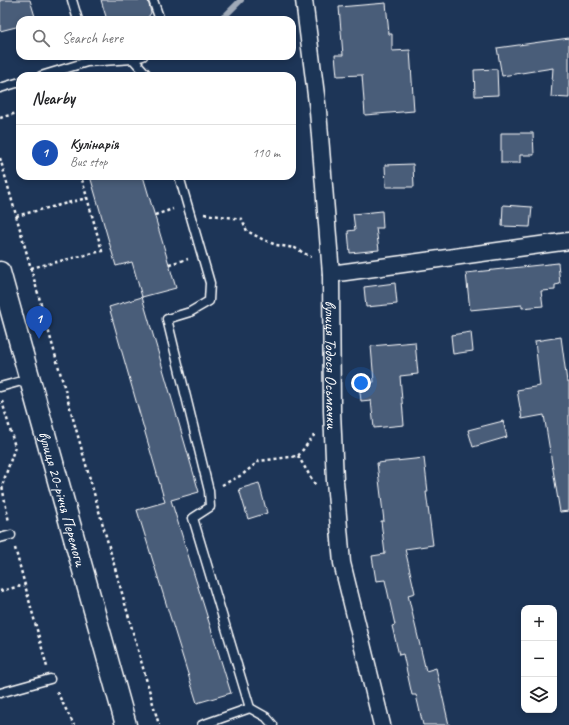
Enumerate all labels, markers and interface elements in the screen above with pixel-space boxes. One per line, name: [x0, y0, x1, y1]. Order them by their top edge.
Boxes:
search box: [16, 16, 296, 60]
icon: search: [30, 27, 52, 49]
text: Search here: [62, 29, 123, 48]
text: Nearby: [32, 88, 75, 109]
text: Кулінарія: [70, 135, 118, 154]
text: 1: [42, 145, 48, 161]
text: 110 m: [252, 145, 280, 161]
text: Bus stop: [70, 154, 107, 170]
street label: вулиця Тодося Осьмачки: [320, 300, 342, 430]
pin: 1: [26, 306, 52, 339]
your location: [351, 373, 371, 393]
street label: вулиця 20-річчя Перемоги: [34, 429, 91, 569]
map controls: [521, 605, 557, 713]
button: +: [521, 605, 557, 641]
button: −: [521, 641, 557, 677]
button: layers: [521, 677, 557, 713]

